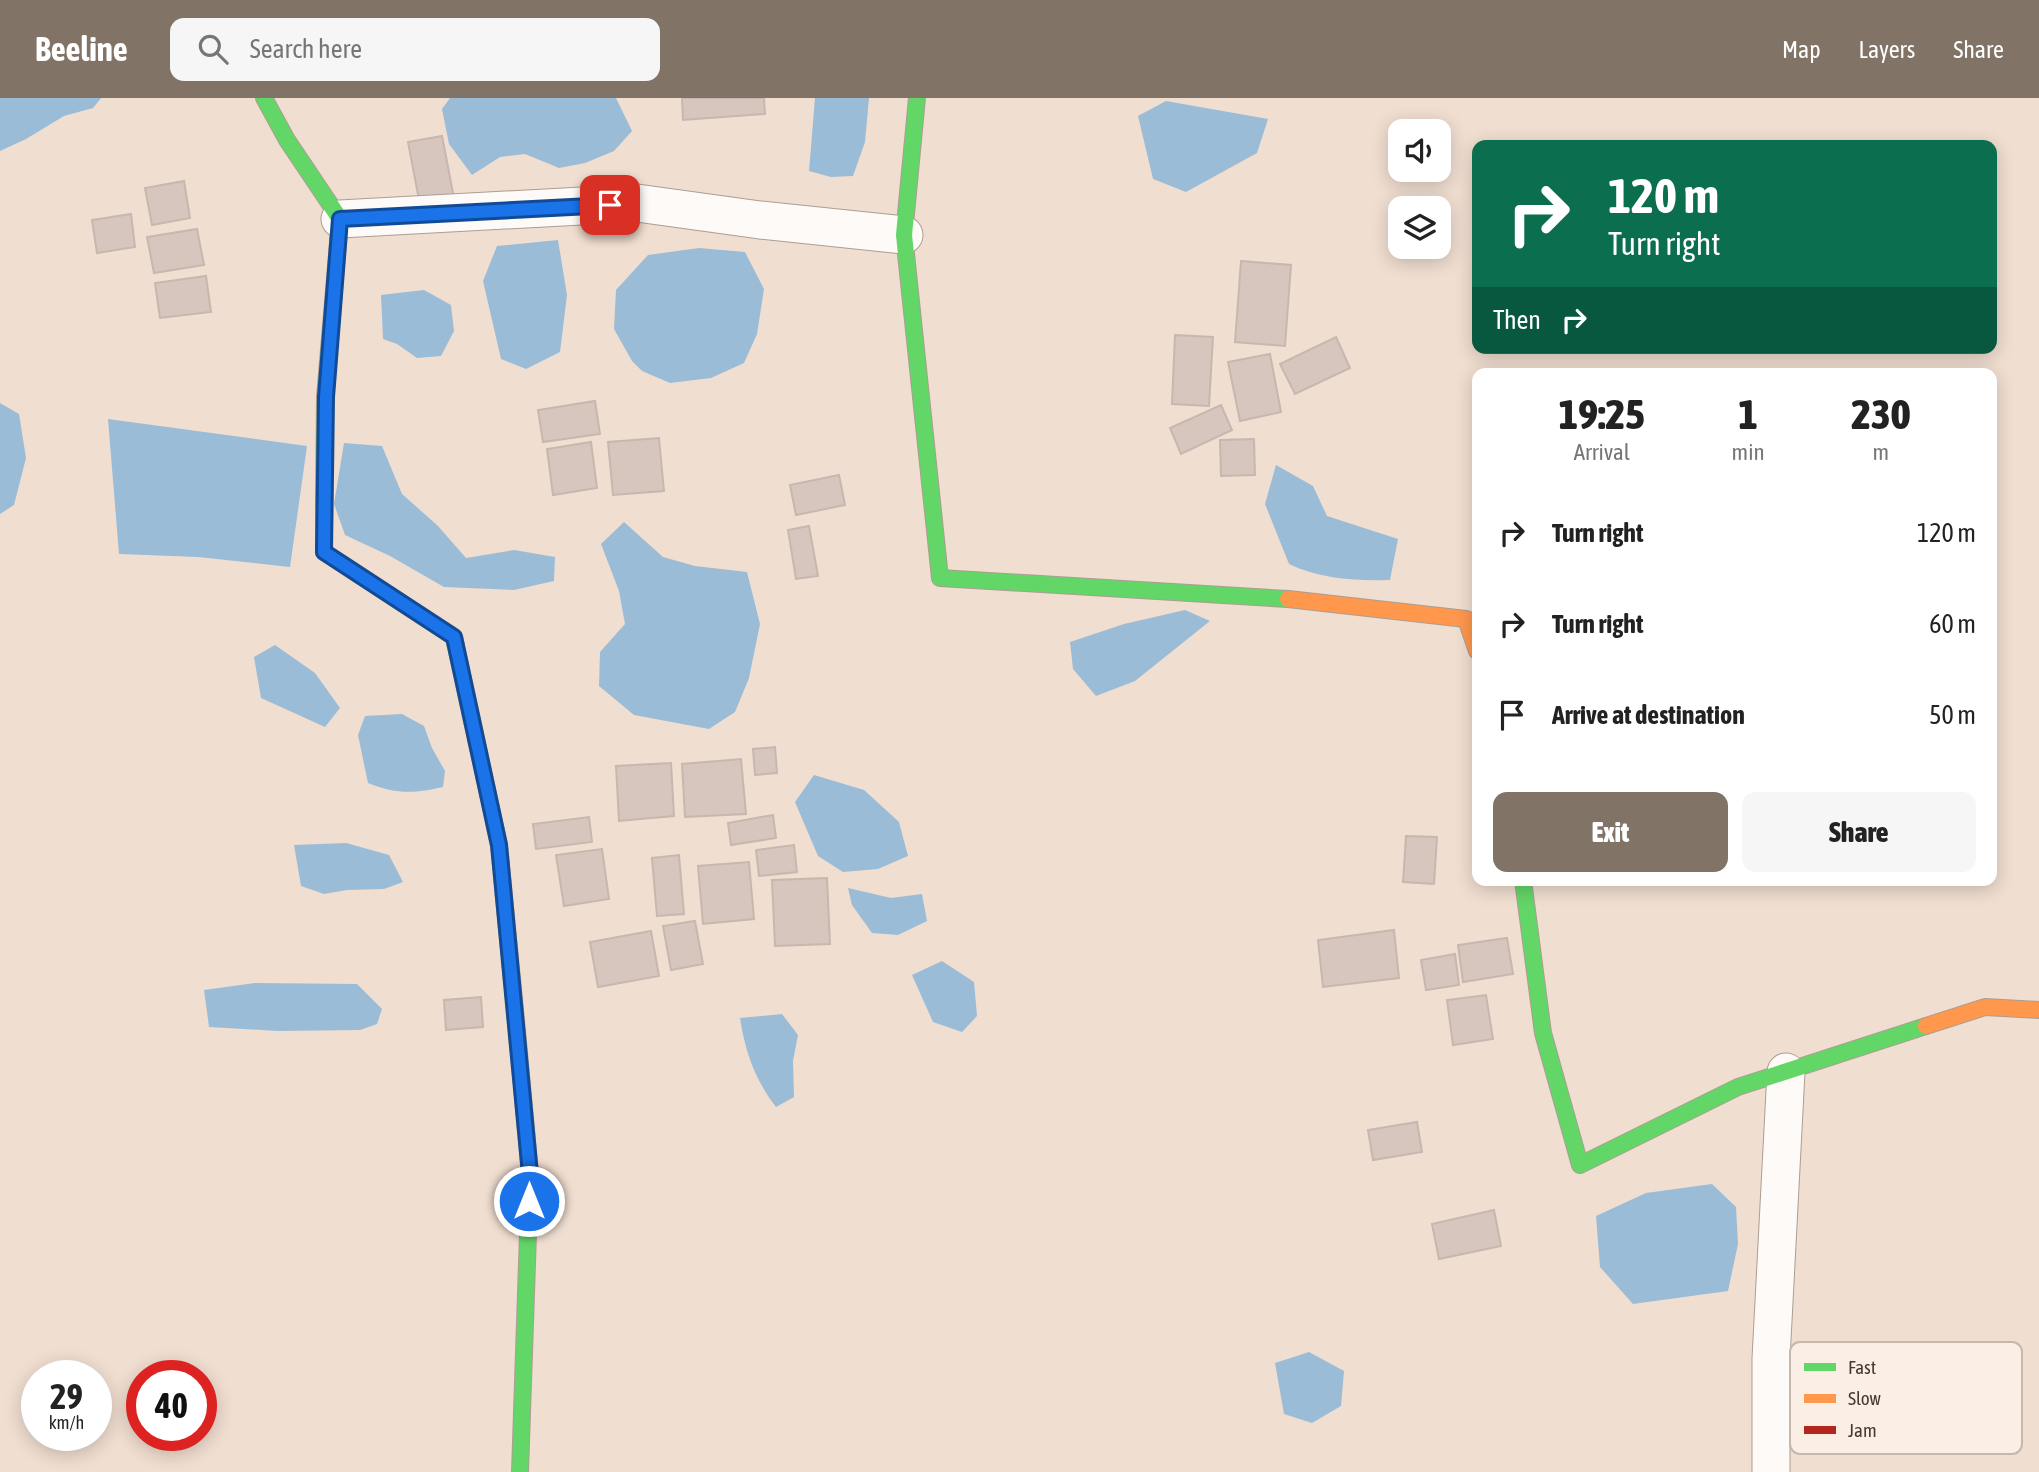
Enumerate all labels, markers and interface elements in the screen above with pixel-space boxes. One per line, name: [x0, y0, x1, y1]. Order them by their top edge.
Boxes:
search box: [170, 18, 660, 81]
text: Beeline: [35, 30, 128, 68]
icon: search: [194, 30, 232, 68]
text: Search here: [250, 34, 362, 64]
text: Map: [1782, 36, 1821, 63]
text: Layers: [1859, 36, 1915, 63]
text: Share: [1953, 36, 2004, 63]
map controls: [1388, 119, 1451, 259]
button: sound: [1388, 119, 1451, 182]
text: 120 m: [1608, 167, 1719, 223]
icon: right: [1493, 168, 1584, 259]
pin: [580, 175, 640, 235]
icon: arrive: [591, 186, 629, 224]
button: layers: [1388, 196, 1451, 259]
text: Turn right: [1608, 225, 1721, 262]
icon: right: [1555, 301, 1593, 339]
text: Then: [1493, 305, 1541, 335]
text: 19:25: [1559, 390, 1645, 438]
text: 1: [1738, 390, 1758, 438]
text: 230: [1851, 390, 1910, 438]
text: Arrival: [1574, 439, 1630, 465]
text: min: [1732, 439, 1765, 465]
text: m: [1873, 439, 1889, 465]
icon: right: [1493, 514, 1531, 552]
text: Turn right: [1552, 518, 1643, 548]
text: 120 m: [1917, 518, 1976, 548]
icon: right: [1493, 605, 1531, 643]
text: Turn right: [1552, 609, 1643, 639]
text: 60 m: [1929, 609, 1976, 639]
icon: arrive: [1493, 696, 1531, 734]
text: Arrive at destination: [1552, 700, 1745, 730]
text: 50 m: [1929, 700, 1976, 730]
button: Exit: [1493, 792, 1728, 872]
button: Share: [1742, 792, 1976, 872]
position arrow: [492, 1164, 566, 1238]
legend: [1790, 1342, 2022, 1454]
text: Fast: [1848, 1356, 1876, 1378]
speed limit sign: 40: [126, 1360, 217, 1451]
text: 29: [50, 1376, 83, 1416]
text: Slow: [1848, 1387, 1882, 1409]
text: km/h: [49, 1412, 84, 1433]
text: Jam: [1848, 1419, 1877, 1441]

